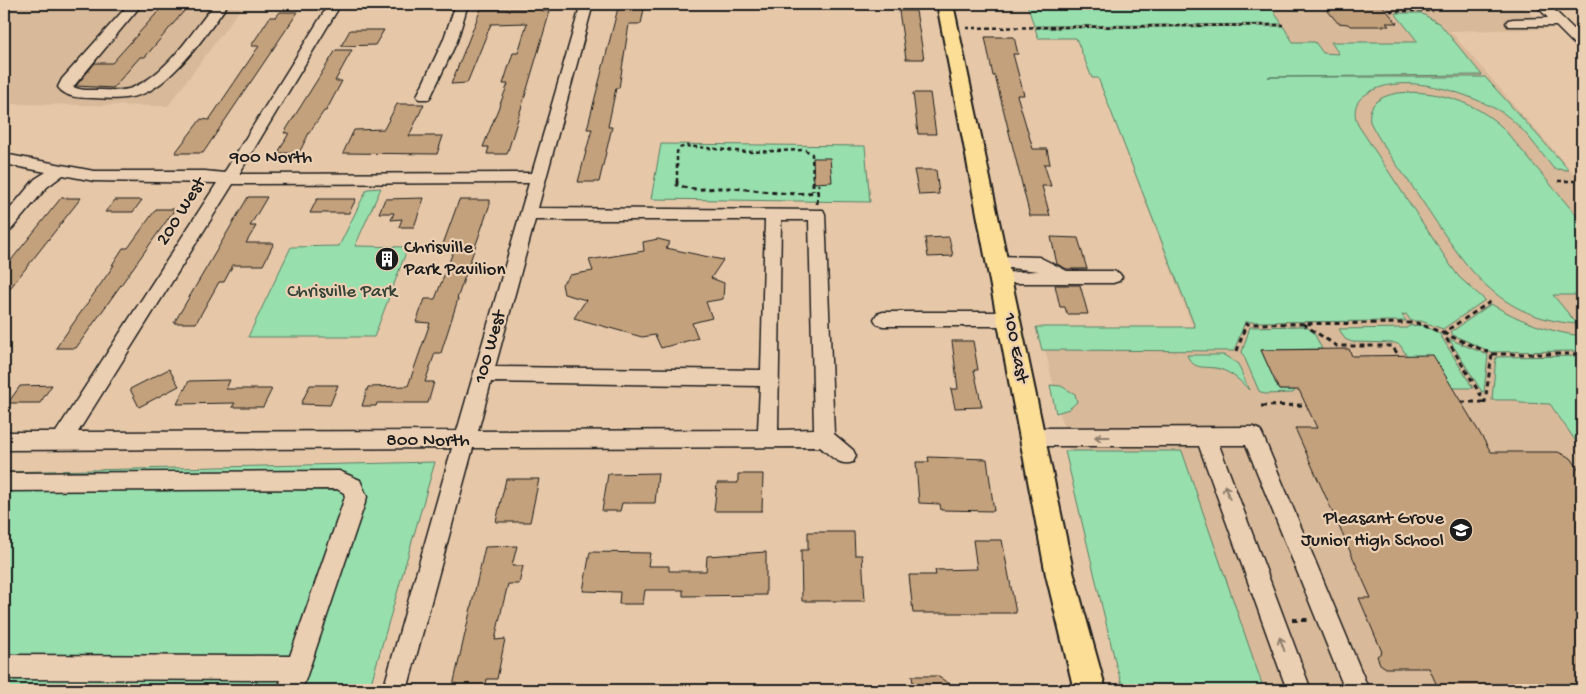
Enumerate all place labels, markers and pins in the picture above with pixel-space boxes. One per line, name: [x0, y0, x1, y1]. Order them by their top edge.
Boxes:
place label: Chrisville Park Pavilion: [403, 237, 505, 282]
building icon: Chrisville Park Pavilion: [374, 246, 400, 272]
place label: Pleasant Grove Junior High School: [1301, 508, 1444, 553]
school or university icon: Pleasant Grove Junior High School: [1448, 517, 1474, 543]

